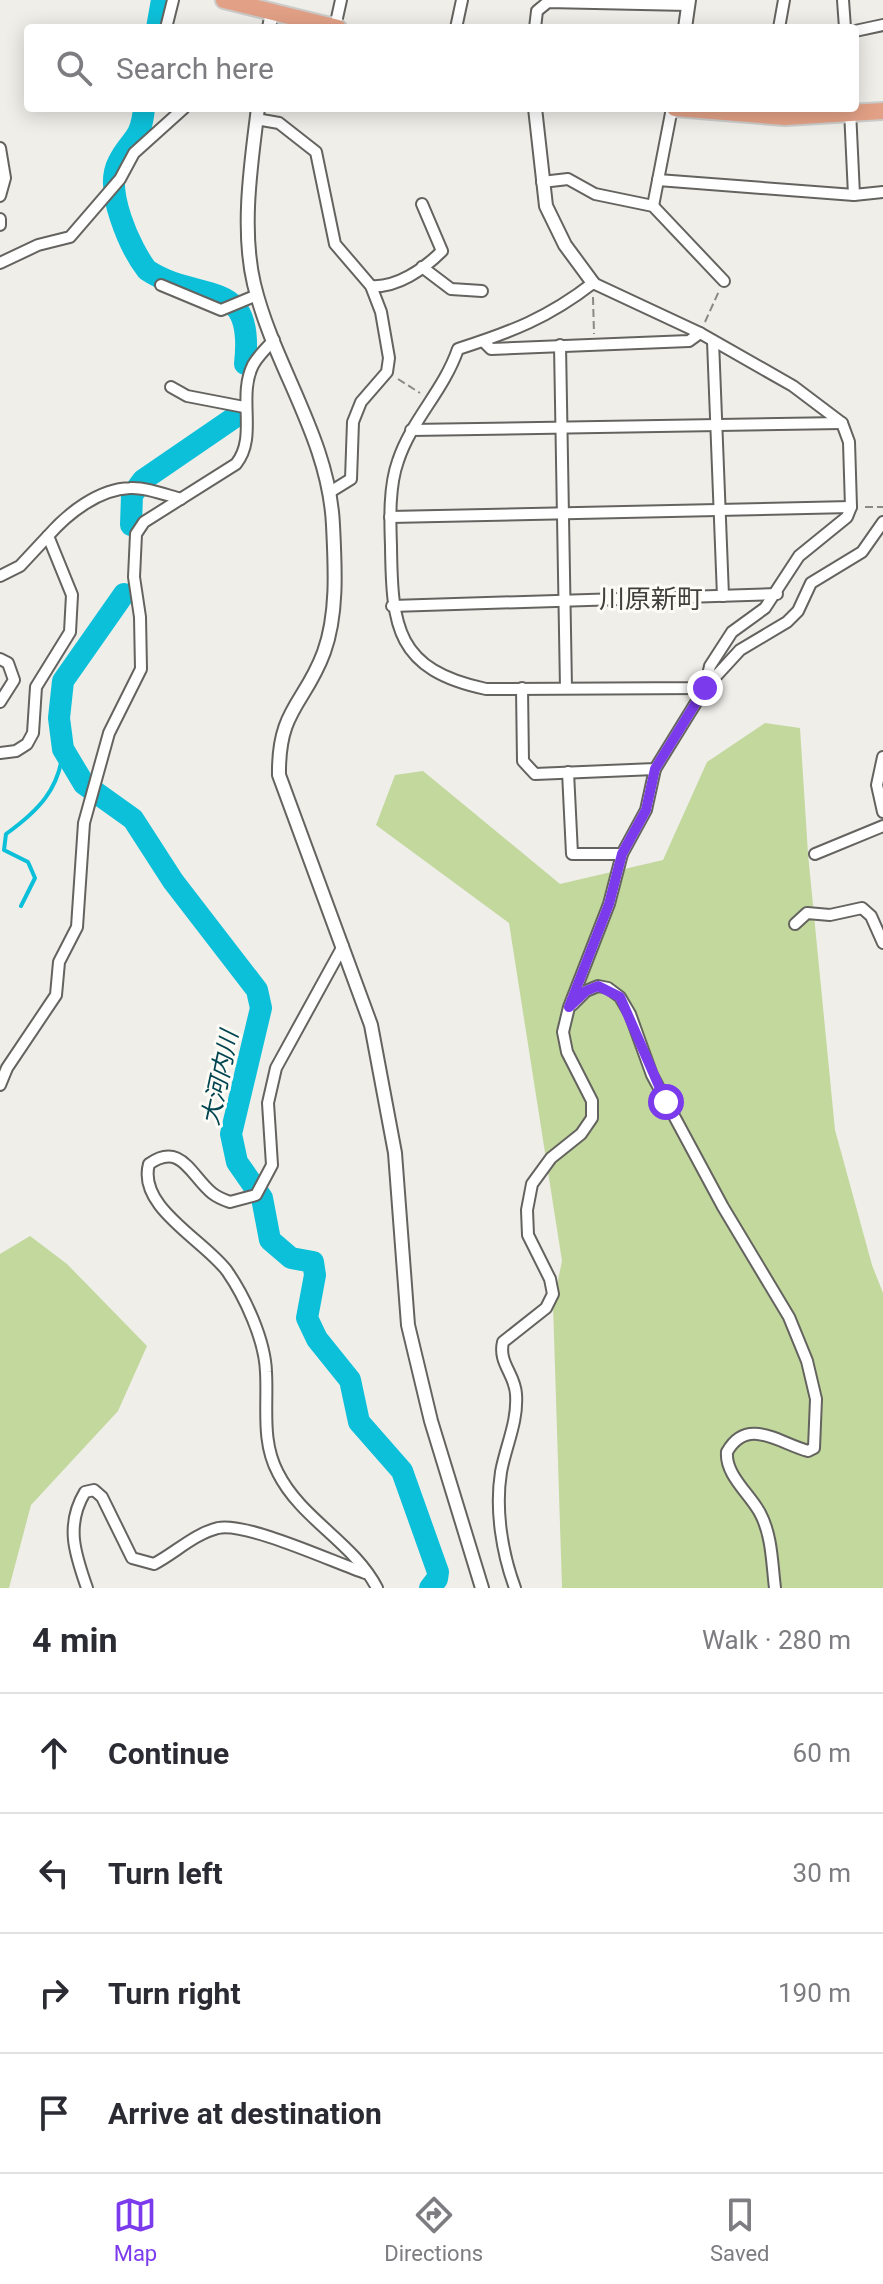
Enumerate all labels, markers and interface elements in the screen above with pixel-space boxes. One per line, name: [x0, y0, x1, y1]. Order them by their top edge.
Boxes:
search box: [24, 24, 859, 112]
icon: search: [52, 46, 96, 90]
text: Search here: [116, 51, 274, 86]
district label: 川原新町: [599, 584, 703, 614]
route end: [687, 670, 723, 706]
water label: 大河内川: [196, 1025, 244, 1128]
route start: [648, 1084, 684, 1120]
text: 4 min: [32, 1620, 117, 1660]
text: Walk · 280 m: [702, 1625, 851, 1655]
icon: ahead: [32, 1731, 76, 1775]
text: Continue: [108, 1736, 229, 1771]
text: 60 m: [793, 1738, 851, 1768]
icon: left: [32, 1851, 76, 1895]
text: Turn left: [108, 1856, 223, 1891]
text: 30 m: [793, 1858, 851, 1888]
icon: right: [32, 1971, 76, 2015]
text: Turn right: [108, 1976, 241, 2011]
text: 190 m: [778, 1978, 851, 2008]
icon: arrive: [32, 2091, 76, 2135]
text: Arrive at destination: [108, 2096, 382, 2131]
tab: Map: [113, 2193, 157, 2266]
tab: Directions: [384, 2193, 483, 2266]
tab: Saved: [710, 2193, 770, 2266]

